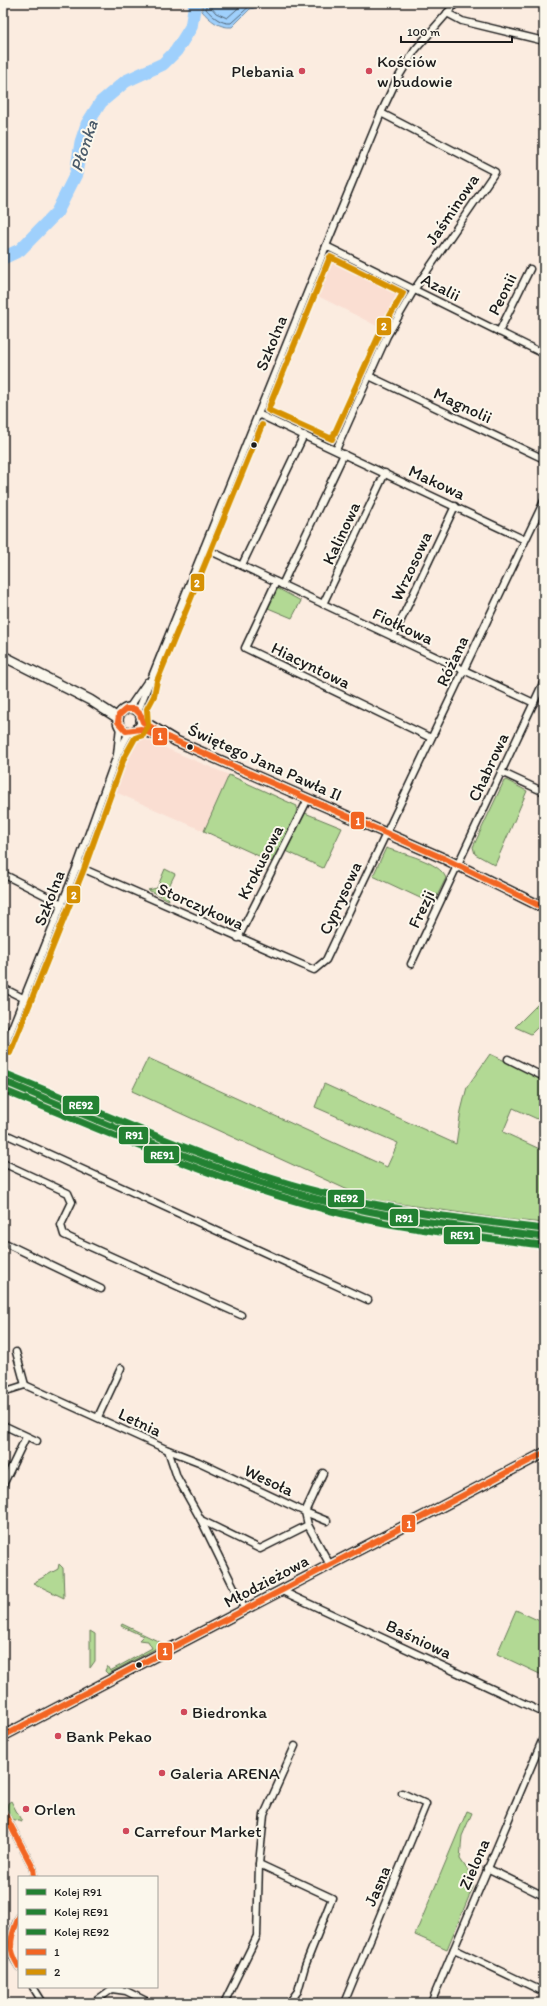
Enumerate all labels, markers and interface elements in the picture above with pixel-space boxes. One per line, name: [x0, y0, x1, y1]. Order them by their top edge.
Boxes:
scale bar: [401, 18, 512, 44]
text: 100 m: [407, 25, 440, 39]
place label: Kościów w budowie: [377, 51, 453, 91]
place label: Plebania: [231, 61, 294, 81]
marker: Plebania: [297, 66, 307, 76]
marker: Kościów w budowie: [364, 66, 374, 76]
water label: Płonka: [65, 116, 103, 175]
street label: Jaśminowa: [421, 170, 483, 248]
street label: Azalii: [418, 269, 464, 305]
street label: Peonii: [483, 270, 521, 318]
street label: Szkolna: [251, 313, 291, 373]
line badge: 2: [376, 317, 392, 336]
text: 2: [381, 320, 387, 333]
street label: Magnolii: [431, 383, 495, 427]
unlabelled marker: [249, 440, 259, 450]
street label: Makowa: [406, 460, 469, 504]
street label: Kalinowa: [318, 498, 364, 568]
street label: Wrzosowa: [386, 528, 436, 604]
line badge: 2: [190, 573, 205, 592]
text: 2: [194, 577, 200, 590]
street label: Fiołkowa: [370, 603, 437, 649]
street label: Różana: [432, 633, 472, 689]
street label: Hiacyntowa: [268, 637, 354, 693]
street label: Świętego Jana Pawła II: [185, 719, 345, 805]
line badge: 1: [152, 727, 168, 746]
street label: Chabrowa: [463, 729, 513, 805]
text: 1: [157, 730, 163, 743]
unlabelled marker: [185, 742, 195, 752]
line badge: 1: [350, 811, 365, 830]
text: 1: [355, 815, 361, 828]
street label: Krokusowa: [233, 821, 287, 903]
street label: Cyprysowa: [314, 858, 366, 938]
street label: Szkolna: [29, 868, 69, 928]
street label: Storczykowa: [155, 878, 248, 934]
line badge: 2: [66, 885, 81, 904]
street label: Frezji: [404, 887, 438, 931]
text: 2: [71, 889, 77, 902]
line badge: RE92: [62, 1095, 100, 1115]
text: RE92: [69, 1099, 93, 1112]
line badge: R91: [118, 1126, 149, 1145]
text: R91: [125, 1129, 144, 1142]
line badge: RE91: [143, 1145, 180, 1164]
text: RE91: [150, 1149, 175, 1162]
line badge: RE92: [327, 1189, 365, 1208]
text: RE92: [334, 1192, 358, 1205]
line badge: R91: [389, 1208, 419, 1227]
text: R91: [395, 1212, 414, 1225]
line badge: RE91: [443, 1226, 481, 1245]
text: RE91: [450, 1229, 475, 1242]
street label: Letnia: [115, 1403, 165, 1441]
street label: Wesoła: [241, 1460, 297, 1500]
line badge: 1: [401, 1514, 416, 1533]
text: 1: [406, 1518, 412, 1531]
street label: Młodzieżowa: [220, 1550, 312, 1612]
street label: Baśniowa: [383, 1615, 455, 1663]
line badge: 1: [157, 1642, 173, 1661]
text: 1: [162, 1645, 168, 1658]
unlabelled marker: [134, 1660, 144, 1670]
place label: Biedronka: [192, 1702, 267, 1722]
marker: Biedronka: [179, 1707, 189, 1717]
place label: Bank Pekao: [66, 1726, 152, 1746]
marker: Bank Pekao: [53, 1731, 63, 1741]
place label: Galeria ARENA: [170, 1763, 280, 1783]
marker: Galeria ARENA: [157, 1768, 167, 1778]
place label: Orlen: [34, 1799, 76, 1819]
marker: Orlen: [21, 1804, 31, 1814]
place label: Carrefour Market: [134, 1821, 262, 1841]
marker: Carrefour Market: [121, 1826, 131, 1836]
street label: Zielona: [454, 1835, 494, 1893]
street label: Jasna: [360, 1863, 394, 1909]
legend: [18, 1876, 158, 1988]
text: Kolej R91: [54, 1885, 102, 1899]
text: Kolej RE91: [54, 1905, 109, 1919]
text: Kolej RE92: [54, 1925, 110, 1939]
text: 1: [54, 1945, 60, 1959]
text: 2: [54, 1965, 61, 1979]

